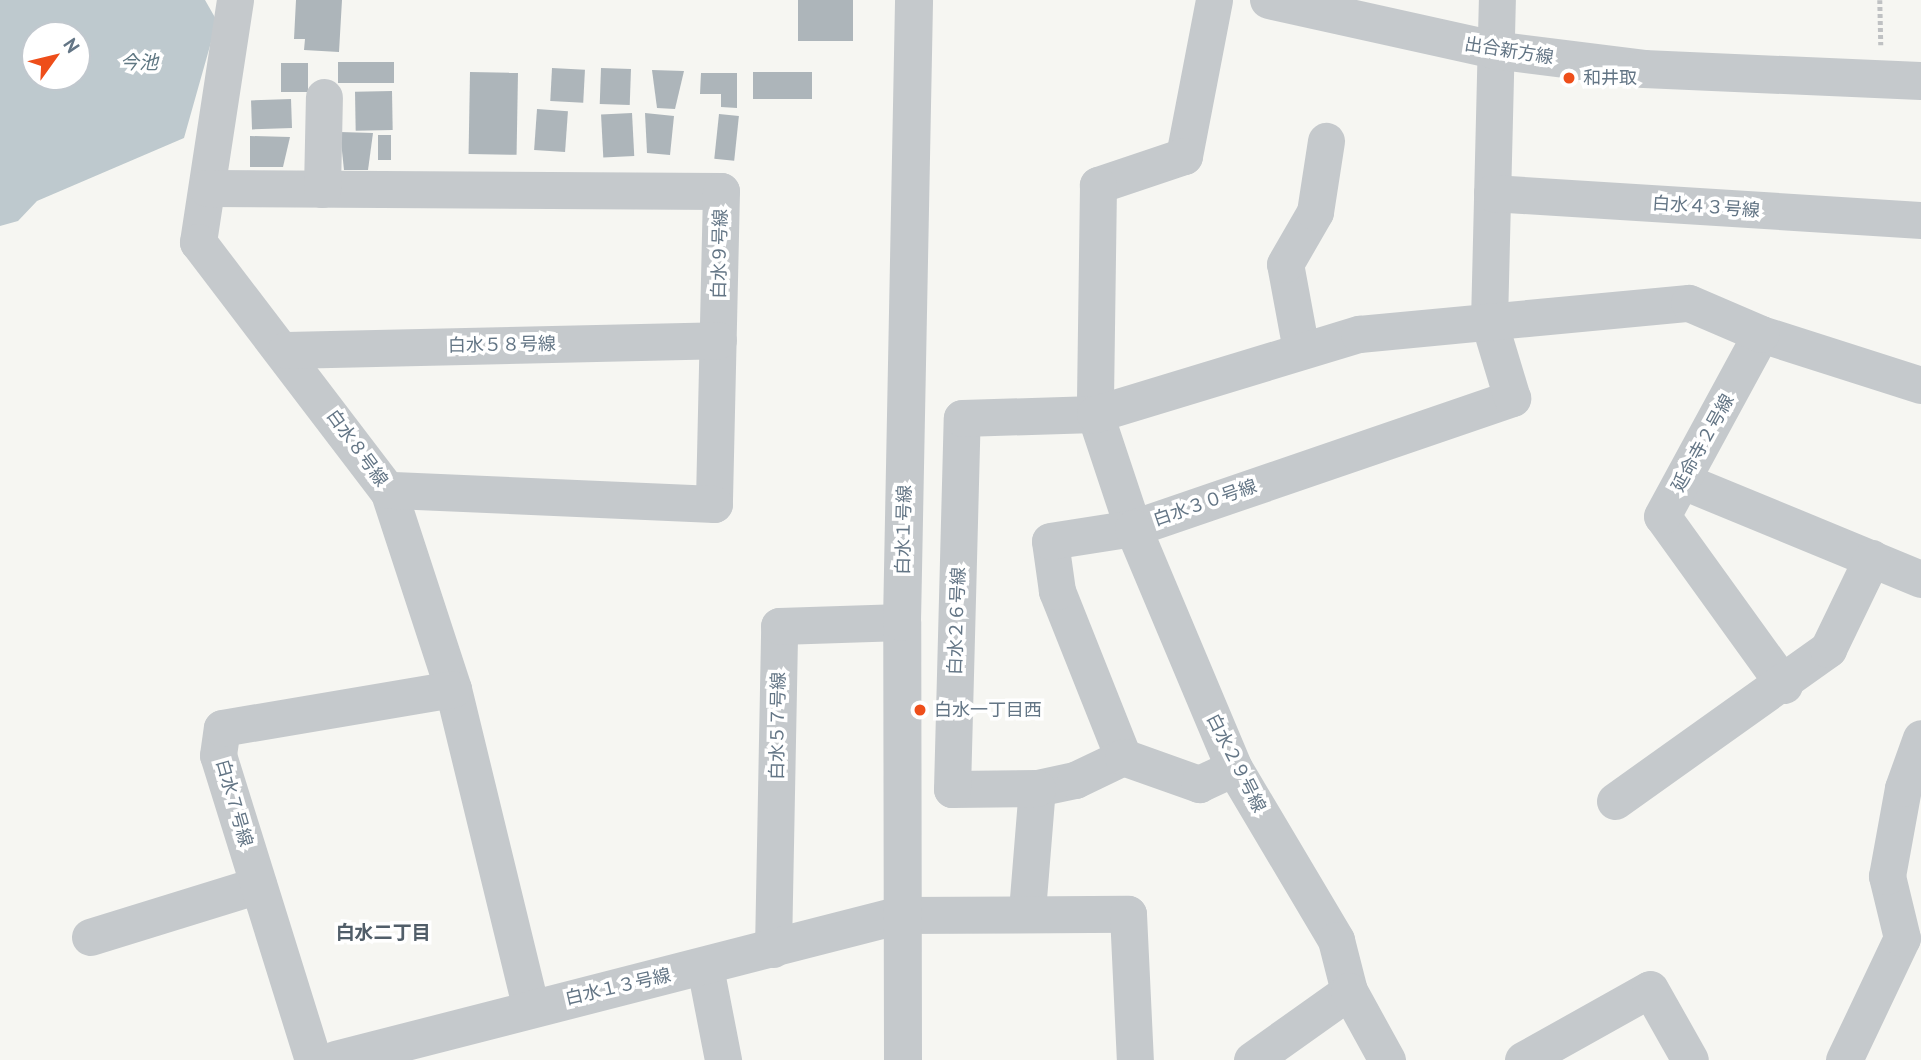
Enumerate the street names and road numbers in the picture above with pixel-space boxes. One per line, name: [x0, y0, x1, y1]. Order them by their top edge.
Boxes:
street label: 出合新方線: [1463, 33, 1555, 69]
street label: 白水４３号線: [1651, 192, 1761, 222]
street label: 白水９号線: [708, 209, 732, 299]
street label: 白水５８号線: [448, 333, 556, 357]
street label: 延命寺２号線: [1667, 391, 1739, 495]
street label: 白水８号線: [322, 405, 392, 491]
street label: 白水３０号線: [1150, 475, 1260, 531]
street label: 白水１号線: [892, 485, 916, 575]
street label: 白水２６号線: [944, 567, 970, 675]
street label: 白水５７号線: [766, 672, 790, 780]
street label: 白水２９号線: [1202, 710, 1270, 816]
street label: 白水７号線: [211, 757, 257, 849]
street label: 白水１３号線: [563, 964, 673, 1010]

